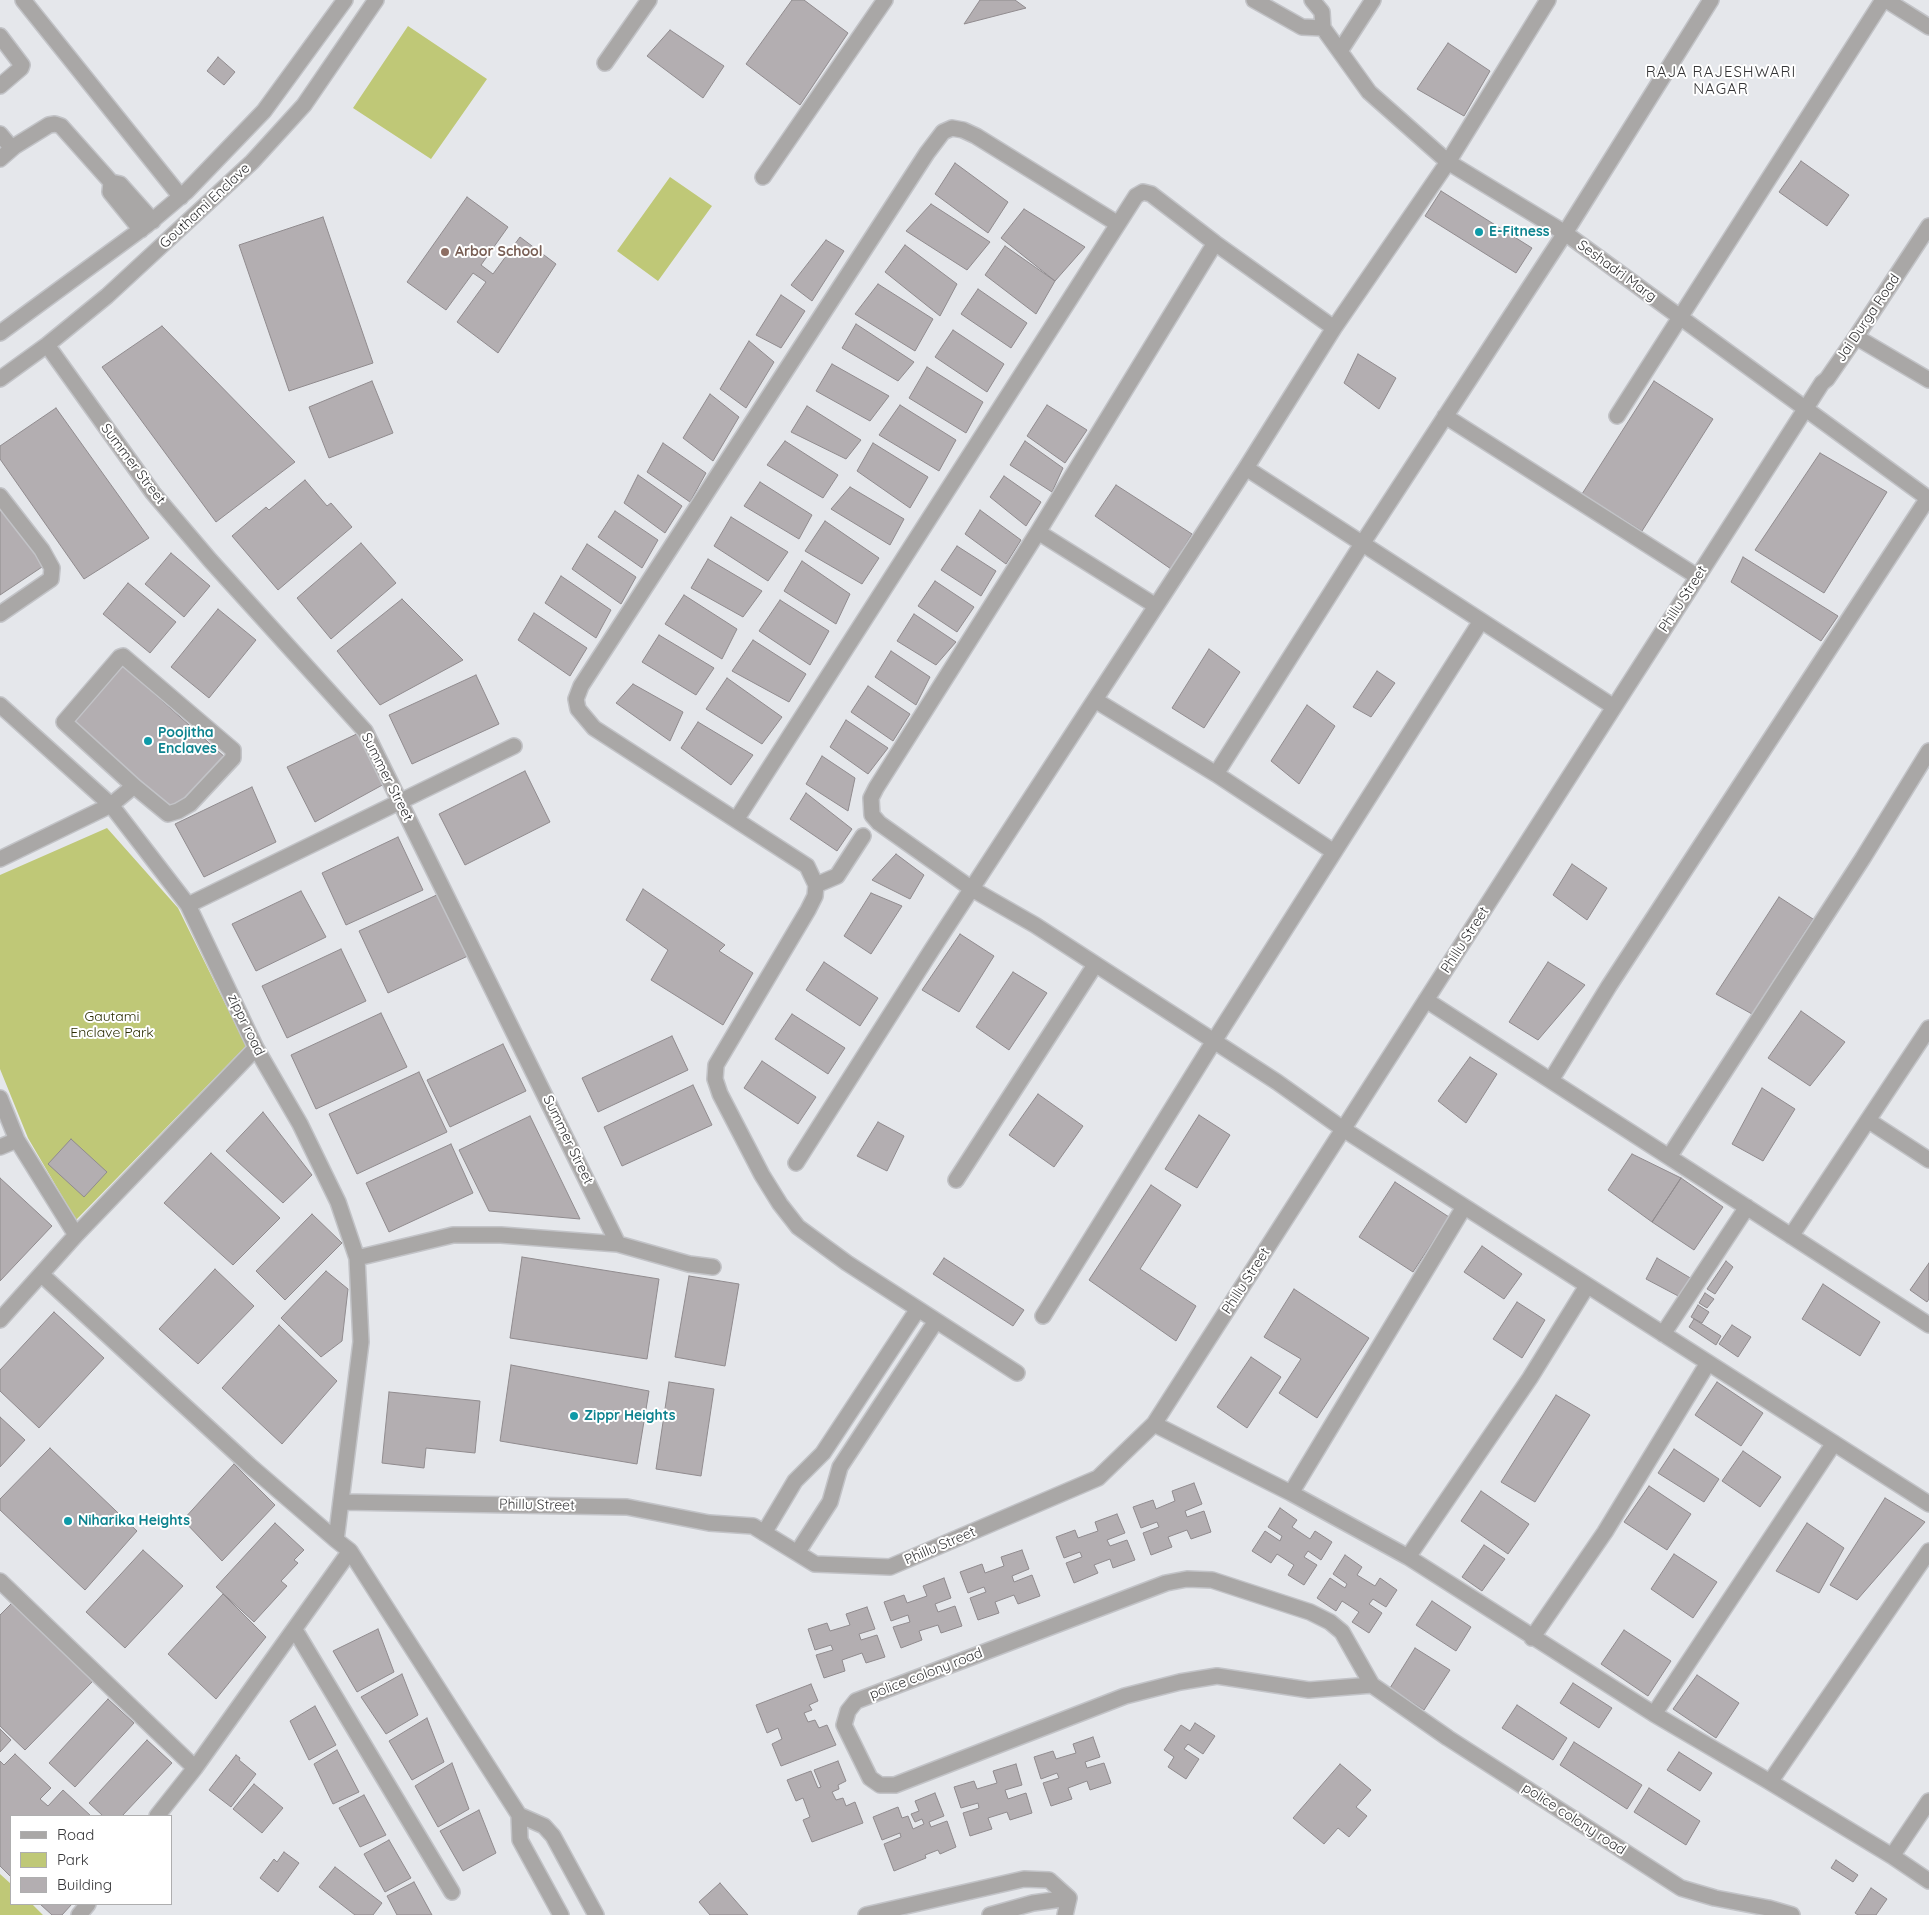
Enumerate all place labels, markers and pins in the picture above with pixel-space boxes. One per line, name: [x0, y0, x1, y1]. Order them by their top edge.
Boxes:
place label: E-Fitness: [1489, 224, 1550, 240]
marker: E-Fitness: [1473, 226, 1485, 238]
place label: Arbor School: [455, 244, 543, 260]
marker: Arbor School: [439, 246, 451, 258]
place label: Poojitha Enclaves: [158, 725, 217, 758]
marker: Poojitha Enclaves: [142, 735, 154, 747]
place label: Zippr Heights: [584, 1408, 675, 1424]
marker: Zippr Heights: [568, 1410, 580, 1422]
place label: Niharika Heights: [78, 1513, 190, 1529]
marker: Niharika Heights: [62, 1515, 74, 1527]

